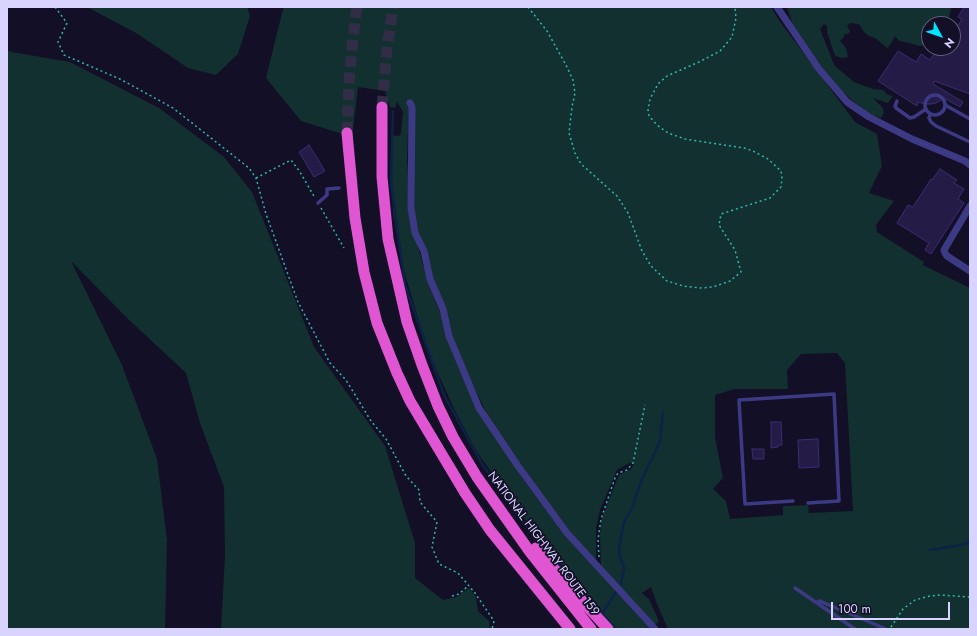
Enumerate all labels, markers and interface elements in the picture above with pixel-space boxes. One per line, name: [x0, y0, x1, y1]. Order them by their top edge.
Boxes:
north arrow: [921, 16, 961, 56]
text: N: [940, 35, 958, 52]
street label: NATIONAL HIGHWAY ROUTE 159: [484, 469, 602, 619]
scale bar: [833, 594, 952, 620]
text: 100 m: [838, 600, 871, 618]

